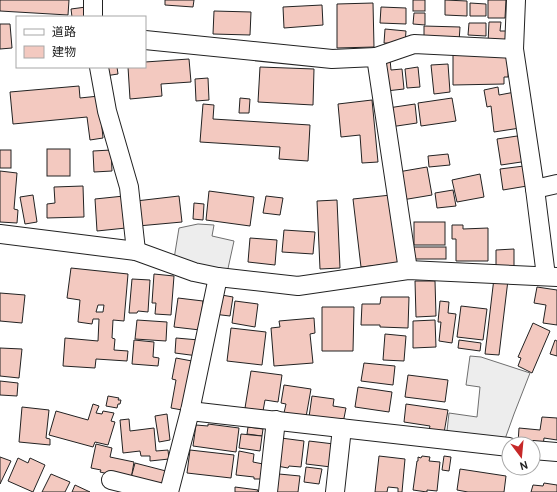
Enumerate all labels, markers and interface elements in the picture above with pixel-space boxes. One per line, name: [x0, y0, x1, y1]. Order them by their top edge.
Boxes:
legend: [16, 16, 146, 68]
text: 道路: [52, 24, 76, 39]
text: 建物: [52, 44, 76, 59]
north arrow: [501, 436, 541, 476]
text: N: [518, 458, 529, 473]

